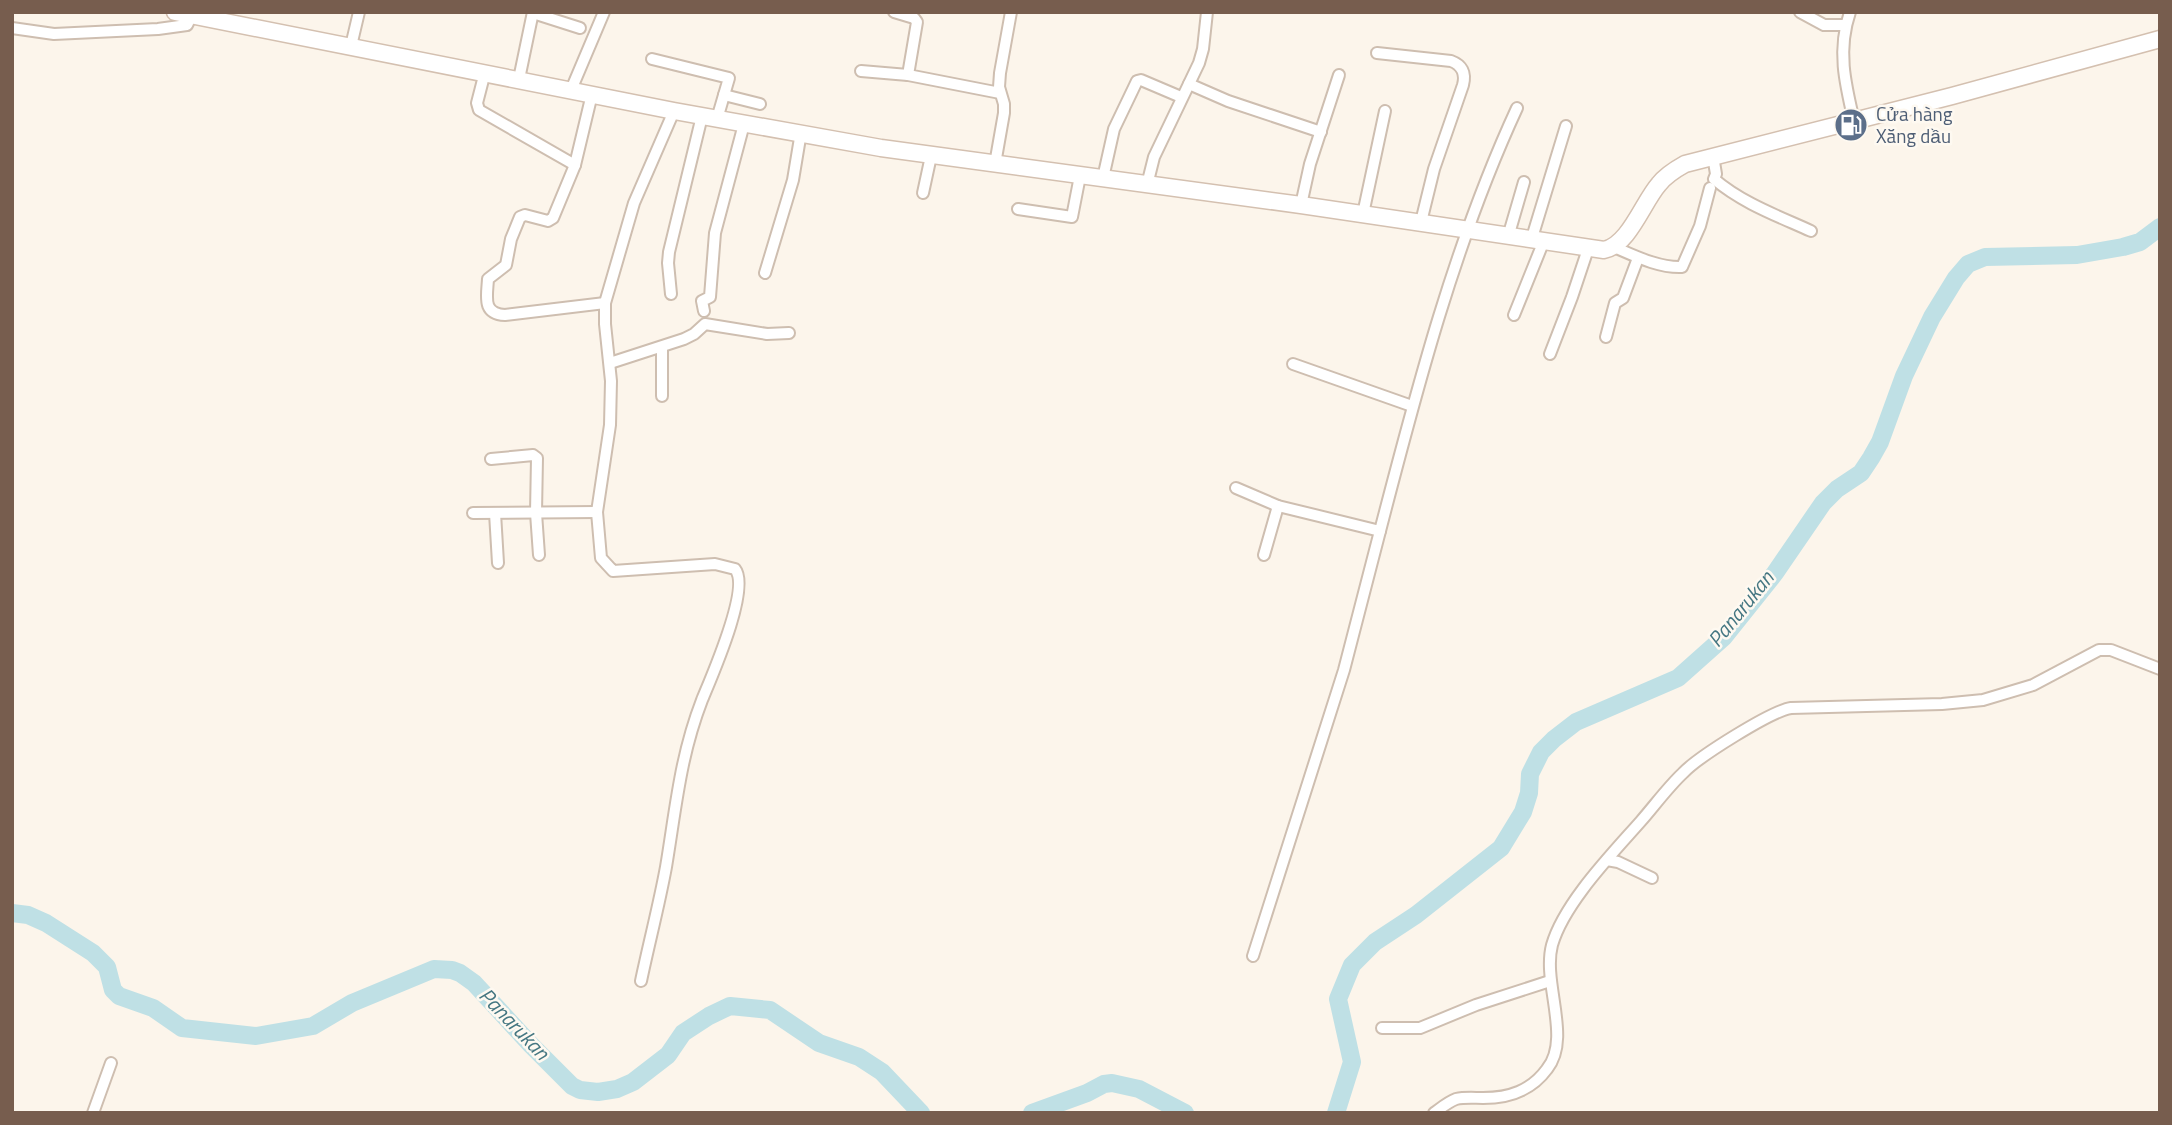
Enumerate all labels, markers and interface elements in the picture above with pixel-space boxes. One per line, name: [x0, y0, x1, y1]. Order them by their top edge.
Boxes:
place label: Cửa hàng Xăng dầu: [1876, 99, 1953, 150]
fuel station icon: Cửa hàng Xăng dầu: [1832, 106, 1870, 144]
water label: Panarukan: [1699, 563, 1781, 653]
water label: Panarukan: [472, 980, 558, 1067]

